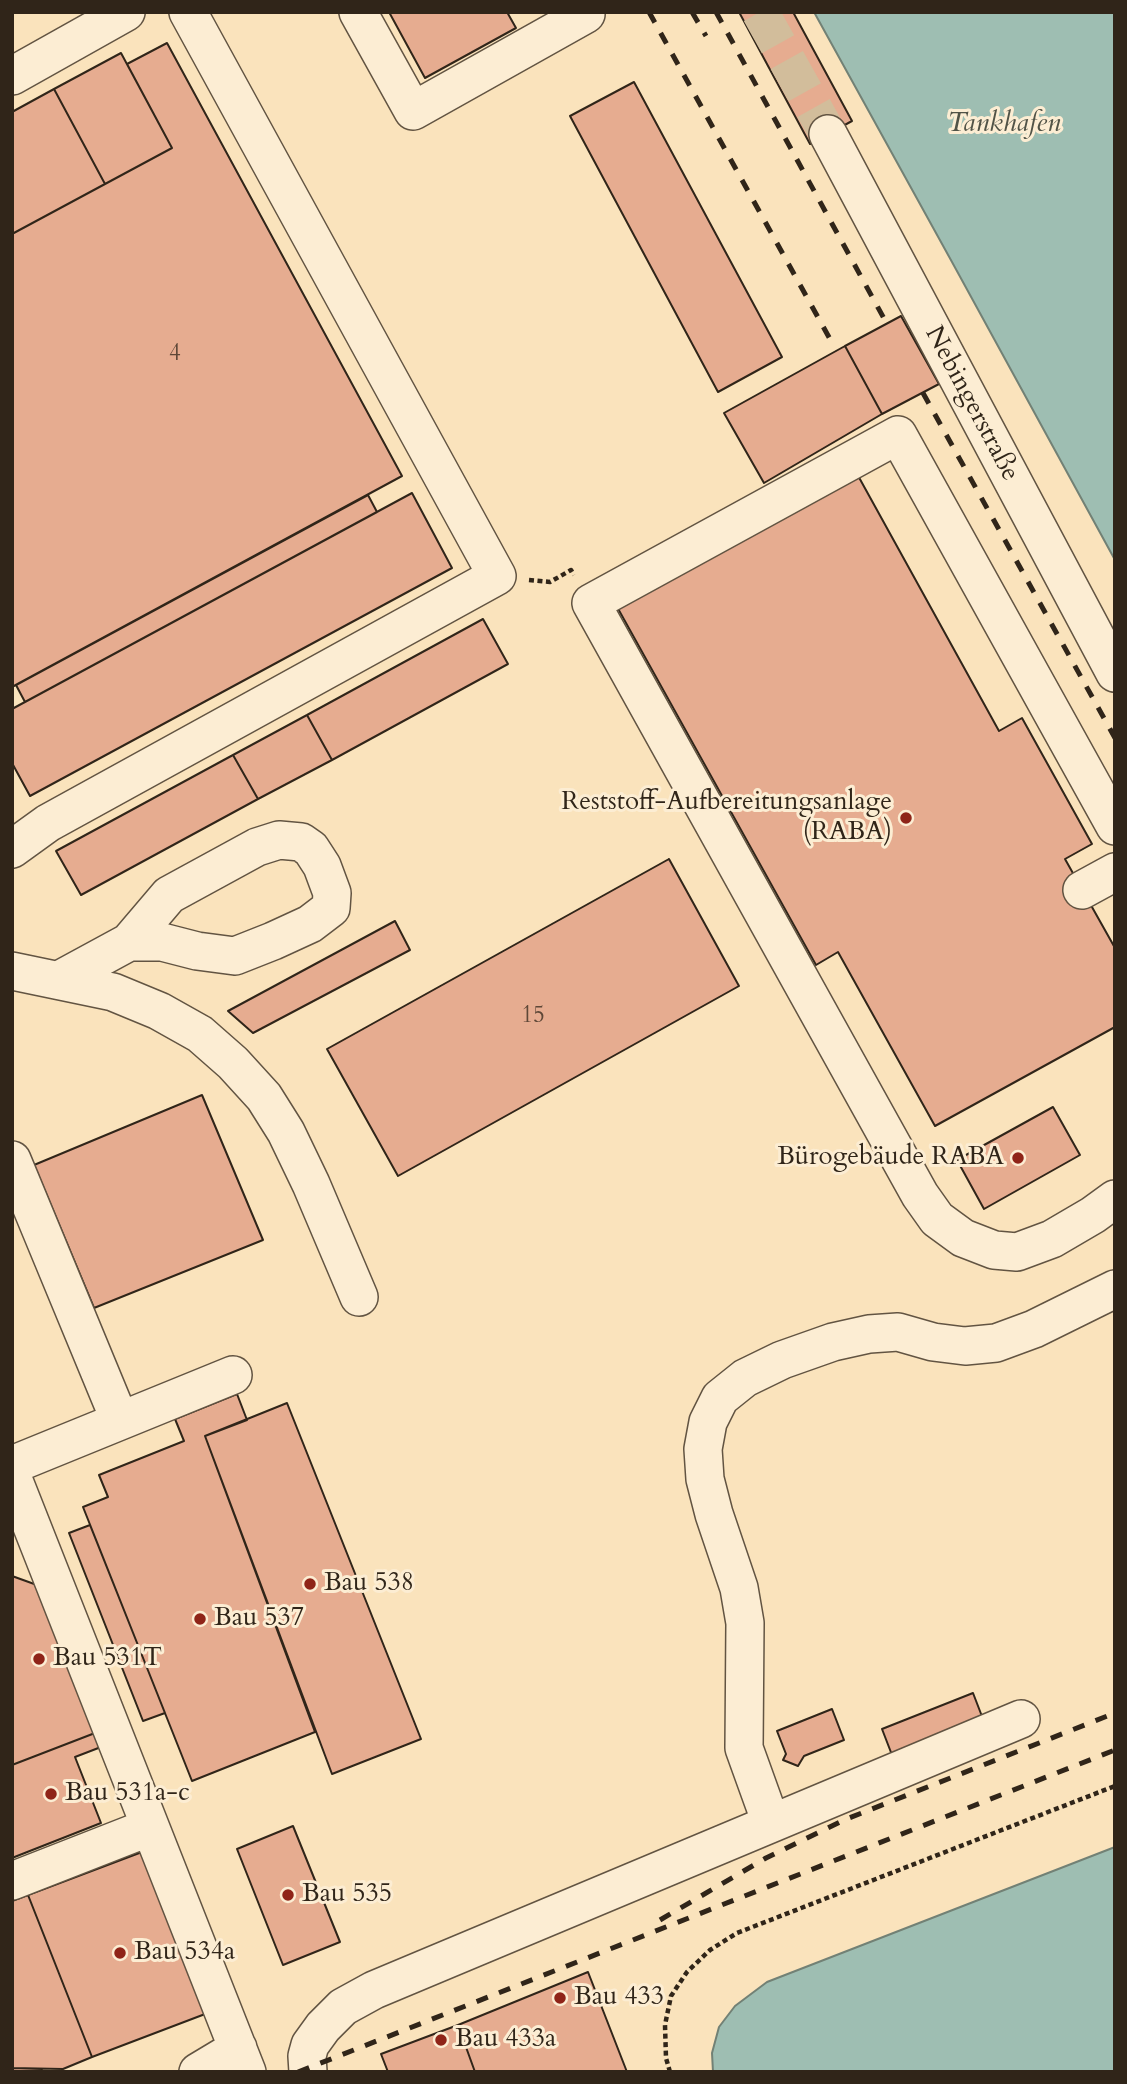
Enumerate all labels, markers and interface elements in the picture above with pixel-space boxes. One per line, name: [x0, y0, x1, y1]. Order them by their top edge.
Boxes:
water label: Tankhafen: [947, 108, 1061, 142]
street label: Nebingerstraße: [917, 321, 1025, 487]
house number: 4: [169, 341, 181, 369]
place label: Reststoff-Aufbereitungsanlage (RABA): [561, 787, 892, 848]
marker: Reststoff-Aufbereitungsanlage (RABA): [898, 810, 914, 826]
house number: 15: [521, 1003, 545, 1031]
place label: Bürogebäude RABA: [777, 1142, 1004, 1174]
marker: Bürogebäude RABA: [1010, 1150, 1026, 1166]
place label: Bau 538: [324, 1568, 414, 1600]
marker: Bau 538: [302, 1576, 318, 1592]
place label: Bau 537: [214, 1603, 304, 1635]
marker: Bau 537: [192, 1611, 208, 1627]
place label: Bau 531T: [53, 1643, 162, 1675]
marker: Bau 531T: [31, 1651, 47, 1667]
place label: Bau 531a-c: [65, 1778, 190, 1810]
marker: Bau 531a-c: [43, 1786, 59, 1802]
place label: Bau 535: [302, 1879, 392, 1911]
marker: Bau 535: [280, 1887, 296, 1903]
place label: Bau 534a: [134, 1937, 235, 1969]
marker: Bau 534a: [112, 1945, 128, 1961]
place label: Bau 433: [574, 1982, 664, 2014]
marker: Bau 433: [552, 1990, 568, 2006]
place label: Bau 433a: [455, 2024, 556, 2056]
marker: Bau 433a: [433, 2032, 449, 2048]

